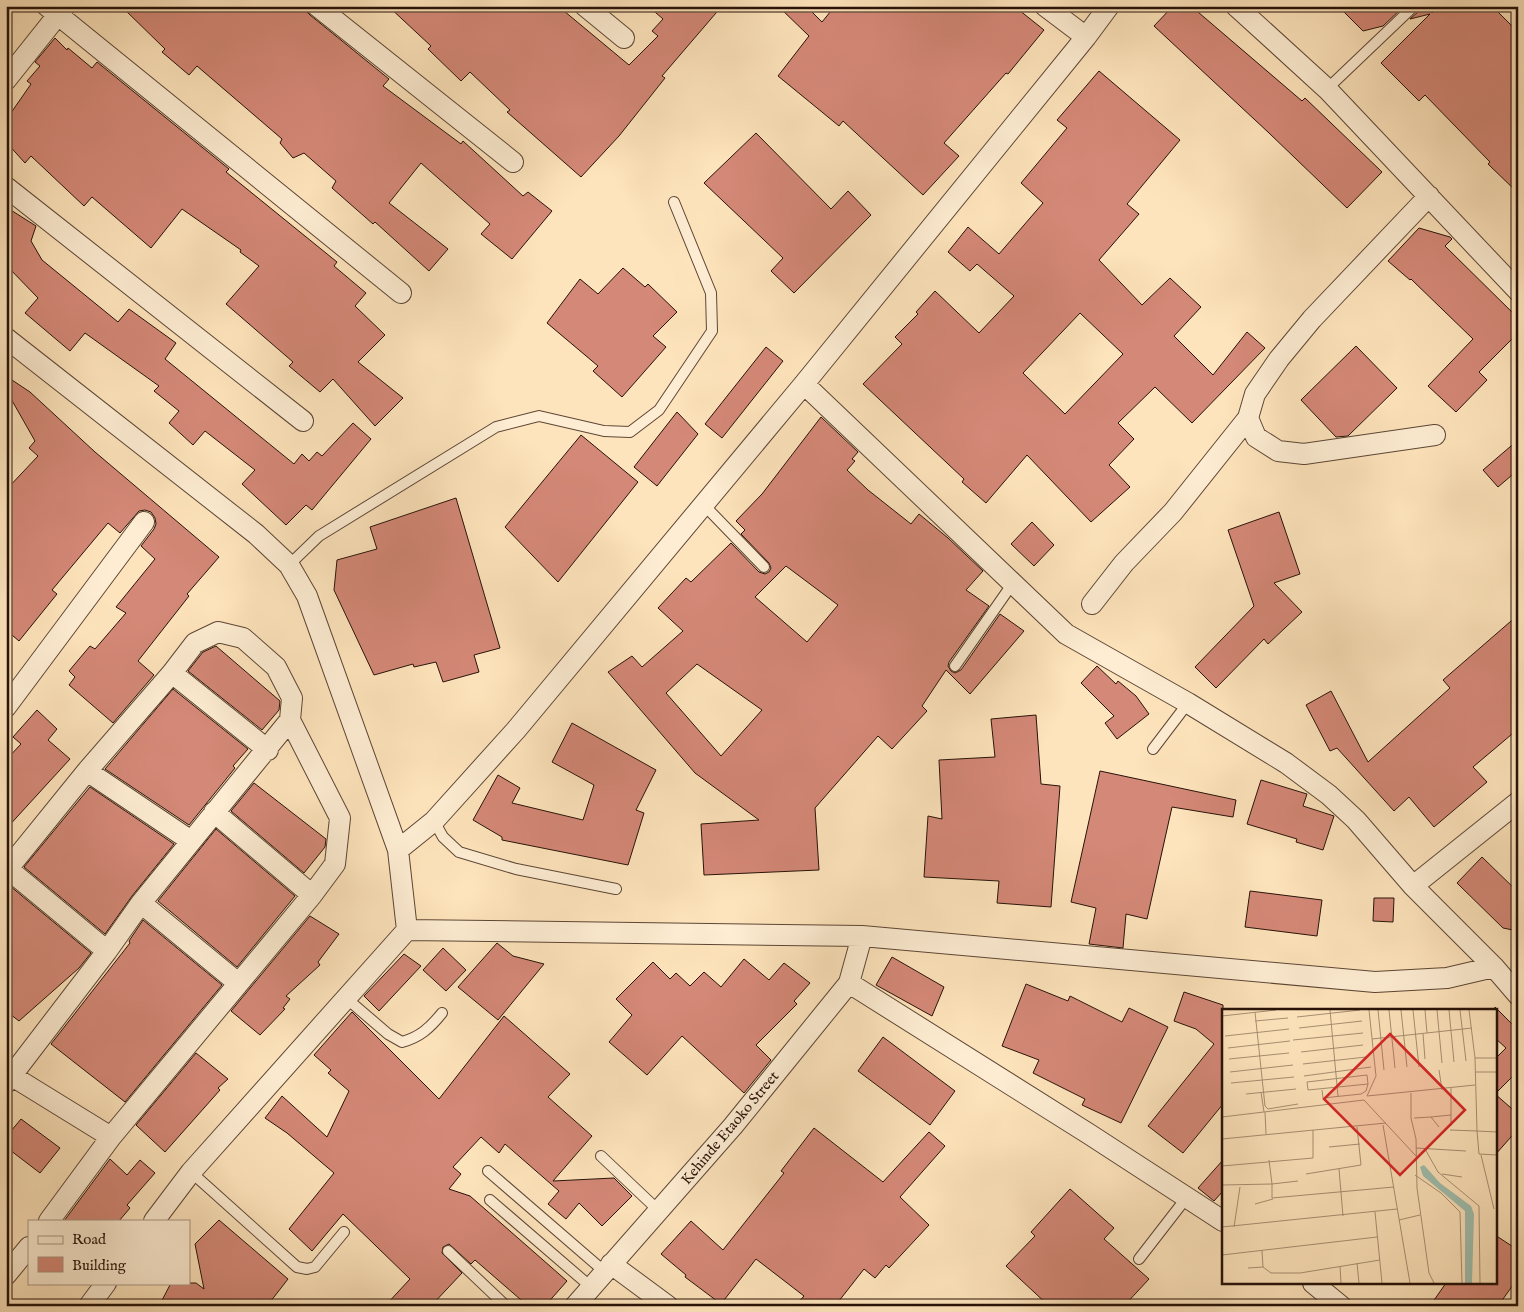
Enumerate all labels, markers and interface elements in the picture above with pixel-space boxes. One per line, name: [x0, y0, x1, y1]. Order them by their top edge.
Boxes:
inset map: [1222, 1009, 1496, 1284]
street label: Kehinde Etaoko Street: [677, 1067, 783, 1189]
legend: [28, 1220, 190, 1284]
text: Road: [72, 1230, 107, 1249]
text: Building: [72, 1256, 127, 1275]

